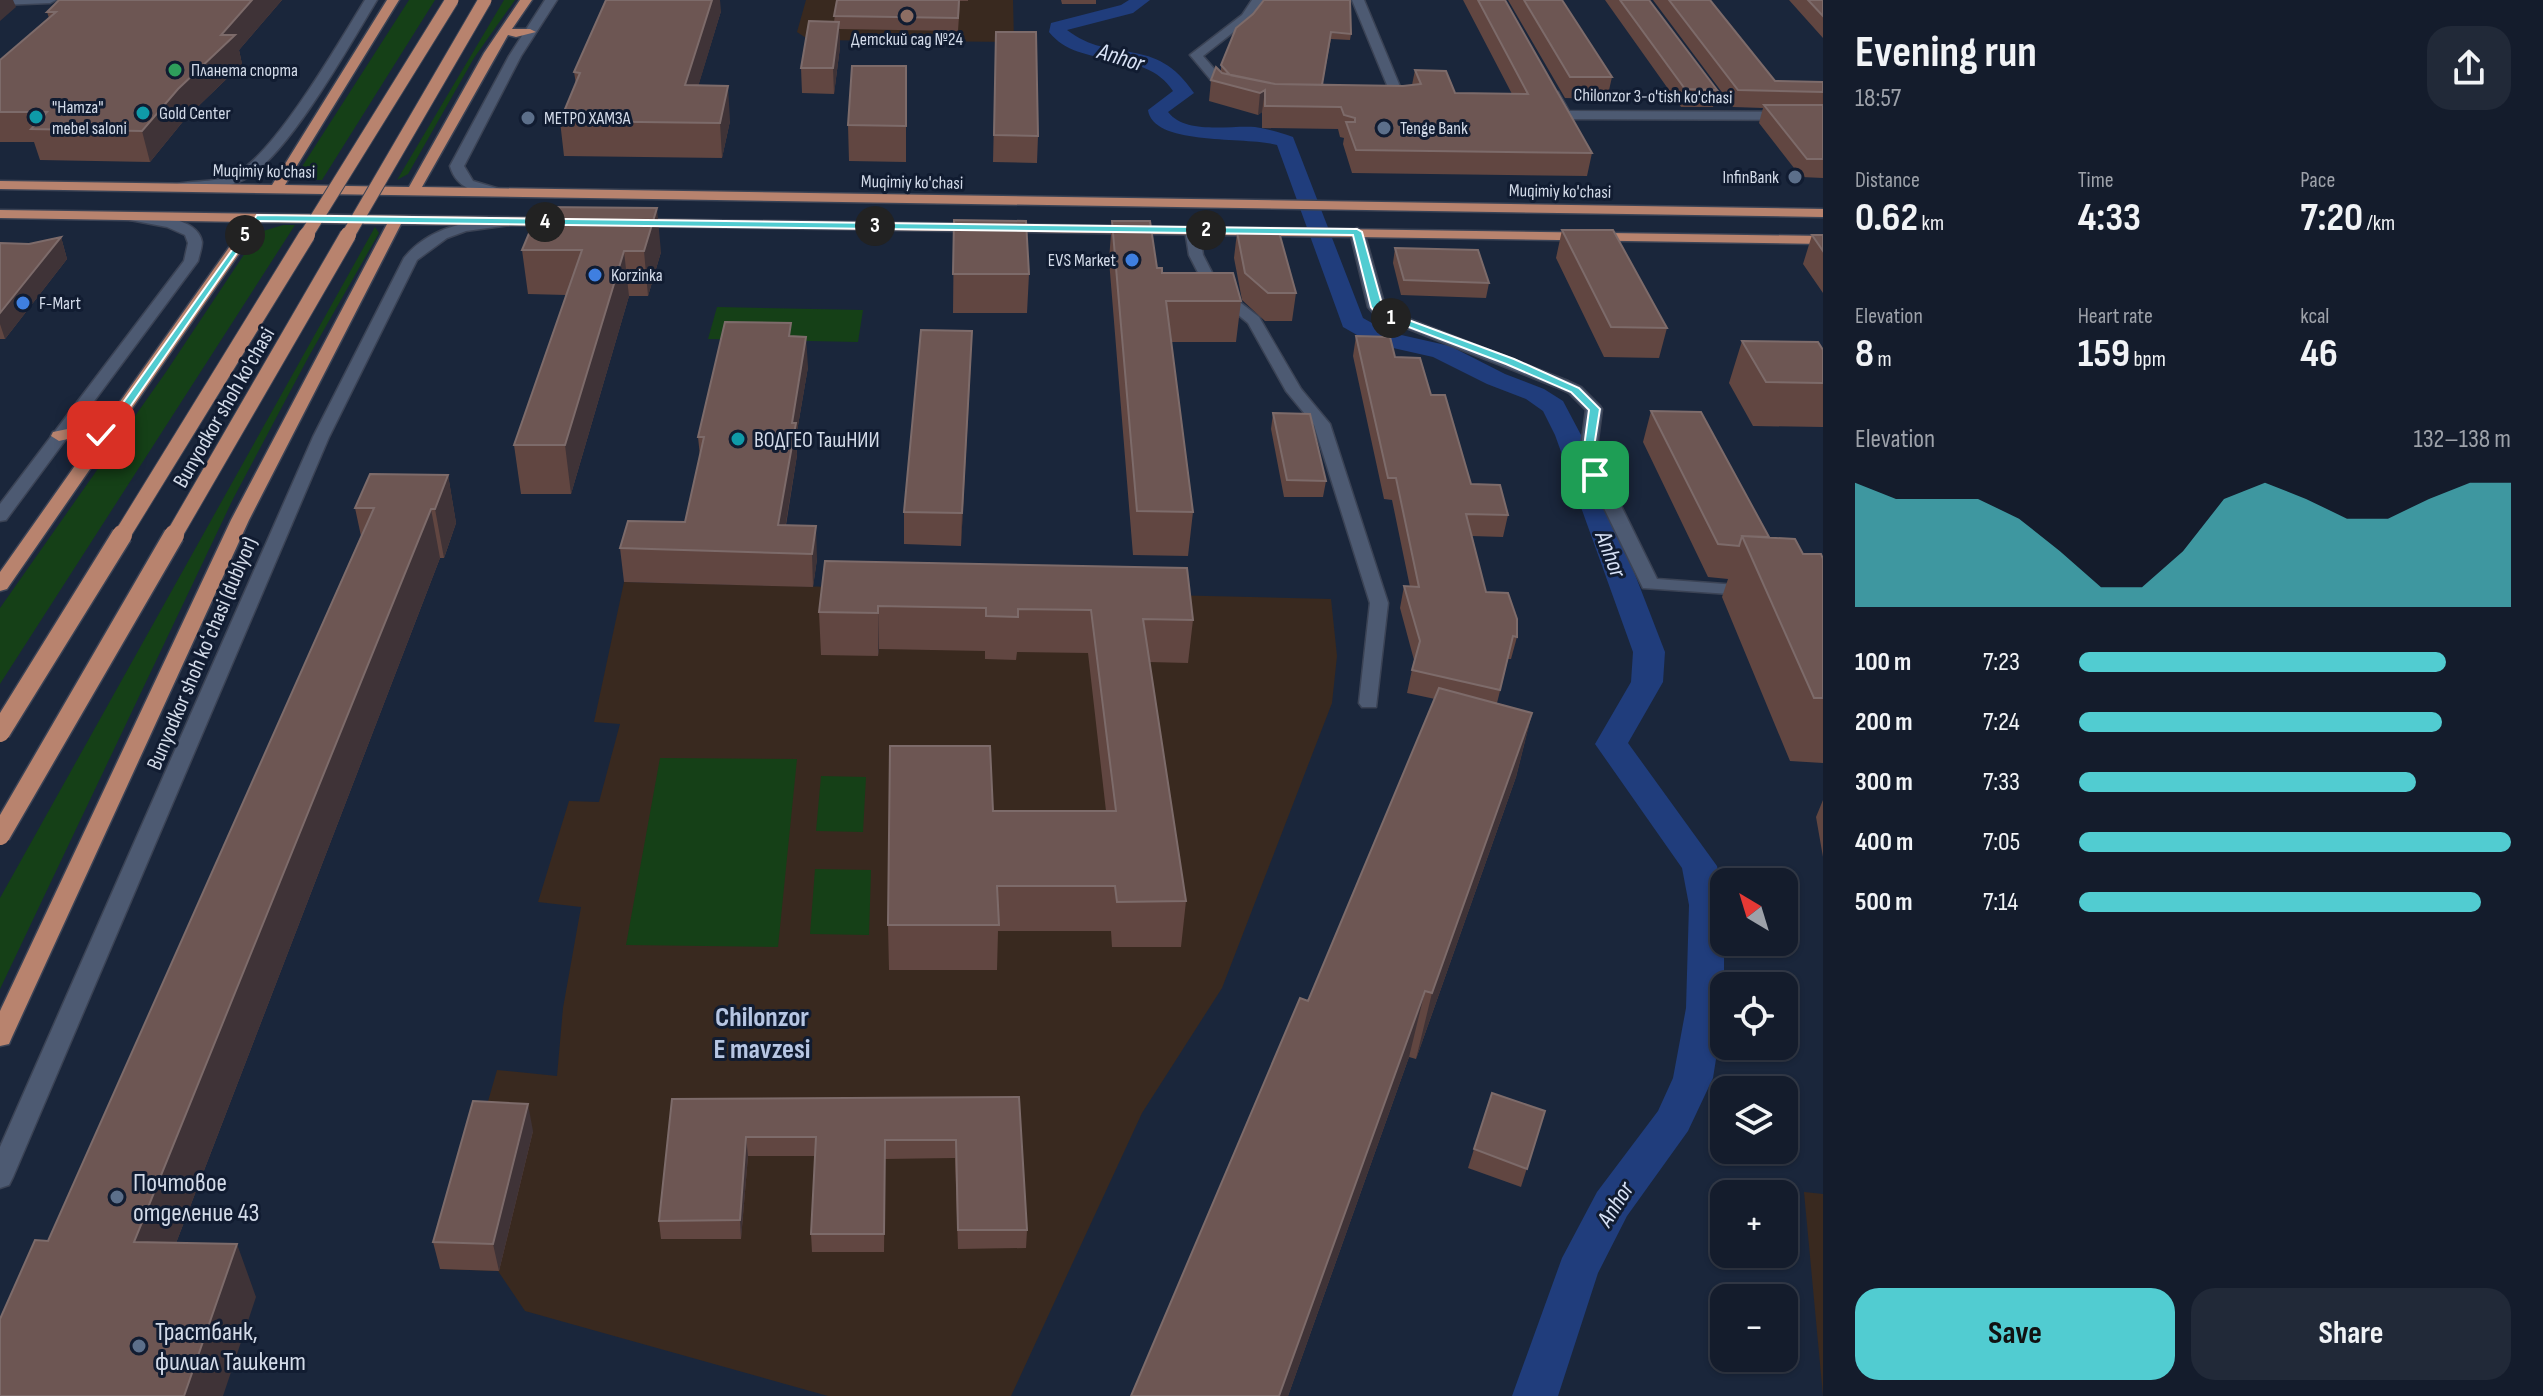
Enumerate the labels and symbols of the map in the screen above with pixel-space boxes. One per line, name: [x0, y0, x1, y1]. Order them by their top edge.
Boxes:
marker: Детский сад №24: [898, 7, 916, 25]
place label: Детский сад №24: [851, 29, 963, 50]
water label: Anhor: [1093, 36, 1149, 79]
place label: Планета спорта: [191, 60, 298, 81]
marker: Планета спорта: [166, 61, 184, 79]
street label: Chilonzor 3-o'tish ko'chasi: [1573, 85, 1733, 108]
place label: "Hamza" mebel saloni: [52, 97, 127, 139]
place label: Gold Center: [159, 103, 231, 124]
marker: Gold Center: [134, 104, 152, 122]
marker: "Hamza" mebel saloni: [27, 108, 45, 126]
place label: МЕТРО ХАМЗА: [544, 108, 631, 129]
marker: МЕТРО ХАМЗА: [519, 109, 537, 127]
place label: Tenge Bank: [1400, 118, 1468, 139]
marker: Tenge Bank: [1375, 119, 1393, 137]
street label: Muqimiy ko'chasi: [213, 160, 315, 183]
place label: InfinBank: [1723, 167, 1779, 188]
marker: InfinBank: [1786, 168, 1804, 186]
street label: Muqimiy ko'chasi: [861, 171, 963, 194]
street label: Muqimiy ko'chasi: [1509, 180, 1611, 203]
pin: 4: [525, 202, 565, 242]
pin: 3: [855, 206, 895, 246]
pin: 2: [1186, 210, 1226, 250]
pin: 5: [225, 215, 265, 255]
place label: EVS Market: [1048, 250, 1117, 271]
marker: EVS Market: [1123, 251, 1141, 269]
place label: Korzinka: [611, 265, 663, 286]
marker: Korzinka: [586, 266, 604, 284]
place label: F-Mart: [39, 293, 81, 314]
marker: F-Mart: [14, 294, 32, 312]
pin: 1: [1371, 298, 1411, 338]
street label: Bunyodkor shoh ko'chasi: [167, 323, 281, 493]
pin: [67, 401, 135, 469]
place label: ВОДГЕО ТашНИИ: [754, 427, 880, 454]
marker: ВОДГЕО ТашНИИ: [729, 430, 747, 448]
pin: [1561, 441, 1629, 509]
water label: Anhor: [1588, 526, 1633, 583]
street label: Bunyodkor shoh koʻchasi (dublyor): [141, 533, 264, 774]
north arrow: [1710, 868, 1798, 956]
district label: Chilonzor E mavzesi: [714, 1001, 810, 1066]
place label: Почтовое отделение 43: [133, 1168, 260, 1229]
water label: Anhor: [1590, 1176, 1641, 1233]
marker: Почтовое отделение 43: [108, 1188, 126, 1206]
place label: Трастбанк, филиал Ташкент: [155, 1317, 306, 1378]
marker: Трастбанк, филиал Ташкент: [130, 1337, 148, 1355]

